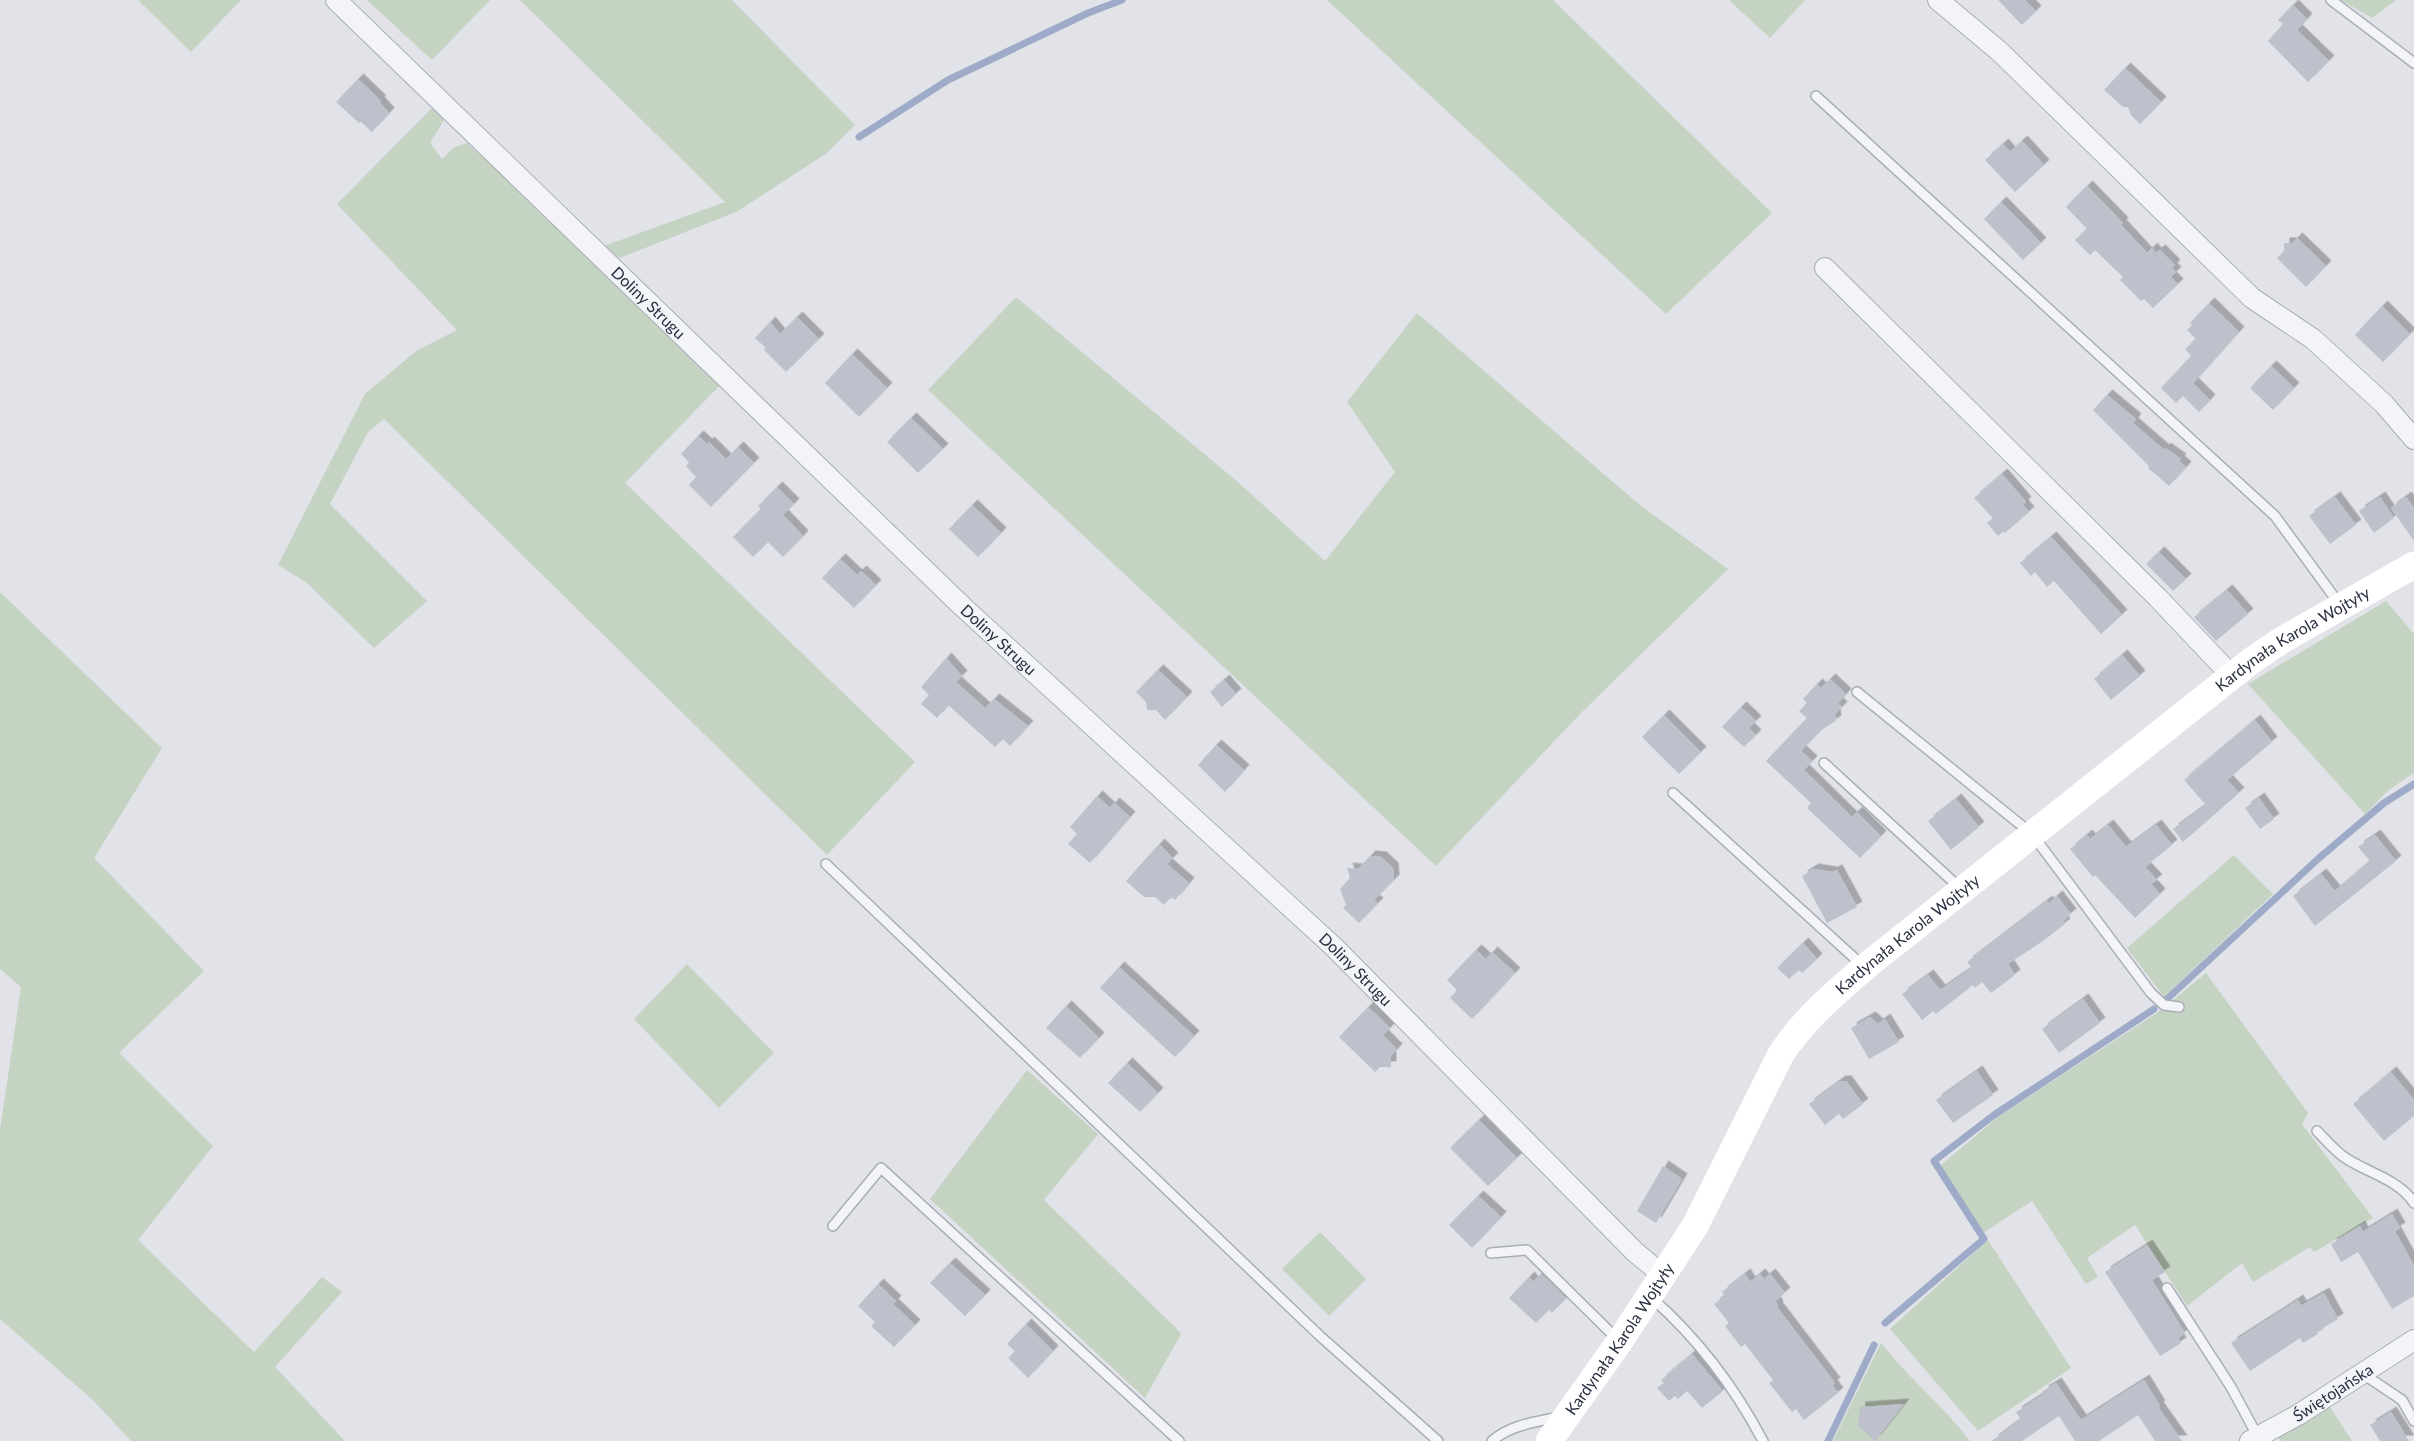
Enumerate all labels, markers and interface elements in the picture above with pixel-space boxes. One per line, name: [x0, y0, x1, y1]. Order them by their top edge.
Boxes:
street label: Doliny Strugu: [608, 262, 690, 342]
street label: Kardynała Karola Wojtyły: [2211, 582, 2373, 695]
street label: Doliny Strugu: [957, 600, 1041, 679]
street label: Kardynała Karola Wojtyły: [1831, 870, 1983, 998]
street label: Doliny Strugu: [1316, 928, 1397, 1009]
street label: Kardynała Karola Wojtyły: [1561, 1259, 1678, 1418]
street label: Świętojańska: [2289, 1359, 2376, 1425]

